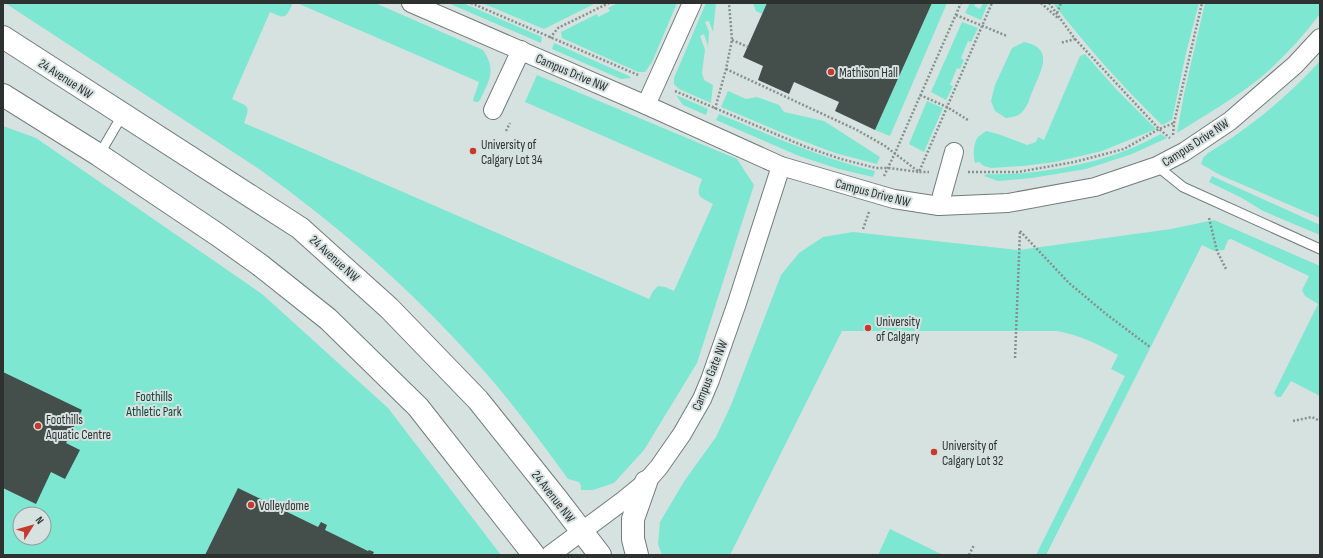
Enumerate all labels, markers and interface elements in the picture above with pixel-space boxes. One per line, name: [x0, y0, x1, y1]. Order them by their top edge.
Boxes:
street label: Campus Drive NW: [533, 51, 611, 96]
street label: 24 Avenue NW: [35, 55, 96, 103]
place label: Mathison Hall: [839, 65, 898, 81]
marker: Mathison Hall: [826, 67, 836, 77]
street label: Campus Drive NW: [1159, 115, 1233, 170]
place label: University of Calgary Lot 34: [481, 137, 543, 168]
marker: University of Calgary Lot 34: [468, 146, 478, 156]
street label: Campus Drive NW: [834, 175, 912, 211]
street label: 24 Avenue NW: [306, 232, 363, 286]
place label: University of Calgary: [876, 314, 920, 345]
marker: University of Calgary: [863, 323, 873, 333]
street label: Campus Gate NW: [689, 337, 732, 413]
park label: Foothills Athletic Park: [125, 389, 182, 420]
place label: Foothills Aquatic Centre: [45, 412, 111, 443]
marker: Foothills Aquatic Centre: [33, 421, 43, 431]
place label: University of Calgary Lot 32: [942, 438, 1003, 469]
marker: University of Calgary Lot 32: [929, 447, 939, 457]
street label: 24 Avenue NW: [528, 467, 579, 526]
place label: Volleydome: [259, 498, 309, 514]
marker: Volleydome: [246, 500, 256, 510]
north arrow: [12, 506, 52, 546]
text: N: [33, 514, 47, 527]

